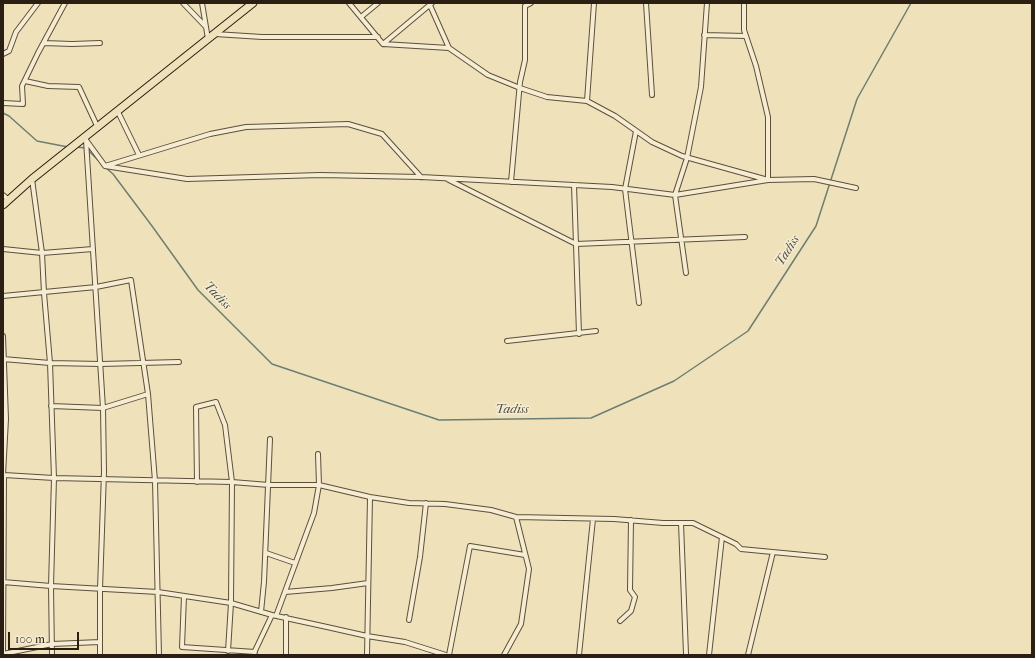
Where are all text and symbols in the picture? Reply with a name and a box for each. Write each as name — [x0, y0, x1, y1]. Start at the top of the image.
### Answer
water label: Tadiss — [772, 233, 804, 269]
water label: Tadiss — [200, 279, 234, 313]
water label: Tadiss — [495, 402, 529, 418]
scale bar — [10, 624, 81, 650]
text: 100 m — [15, 632, 45, 646]

